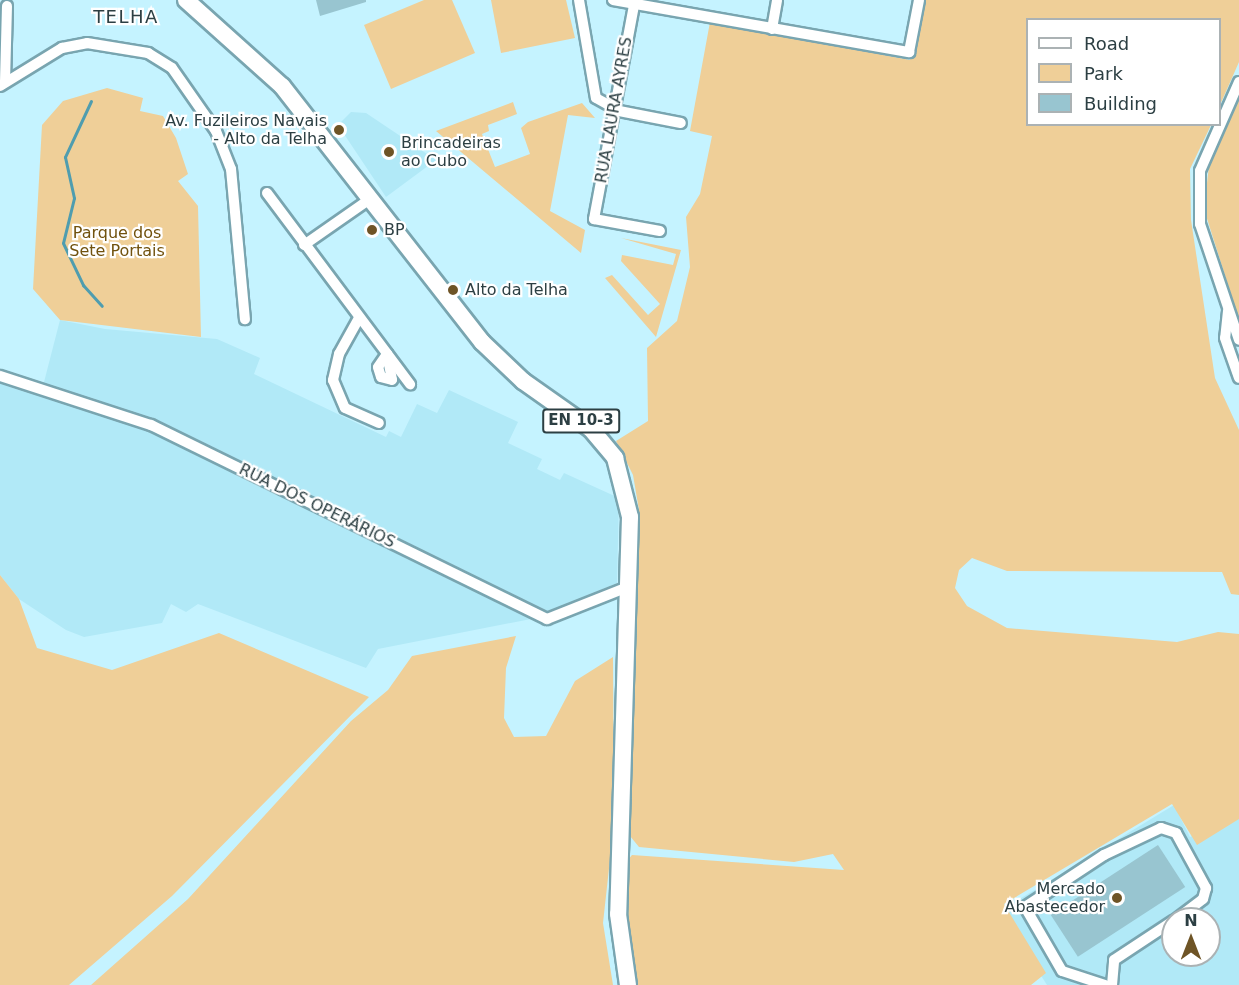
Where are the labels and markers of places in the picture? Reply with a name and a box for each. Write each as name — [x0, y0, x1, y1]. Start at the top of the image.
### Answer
place label: Av. Fuzileiros Navais - Alto da Telha — [165, 111, 327, 149]
marker: Av. Fuzileiros Navais - Alto da Telha — [332, 123, 346, 137]
place label: Brincadeiras ao Cubo — [401, 133, 501, 171]
marker: Brincadeiras ao Cubo — [382, 145, 396, 159]
place label: BP — [384, 220, 405, 240]
marker: BP — [365, 223, 379, 237]
place label: Alto da Telha — [465, 280, 568, 300]
marker: Alto da Telha — [446, 283, 460, 297]
place label: Mercado Abastecedor — [1004, 879, 1105, 917]
marker: Mercado Abastecedor — [1110, 891, 1124, 905]

